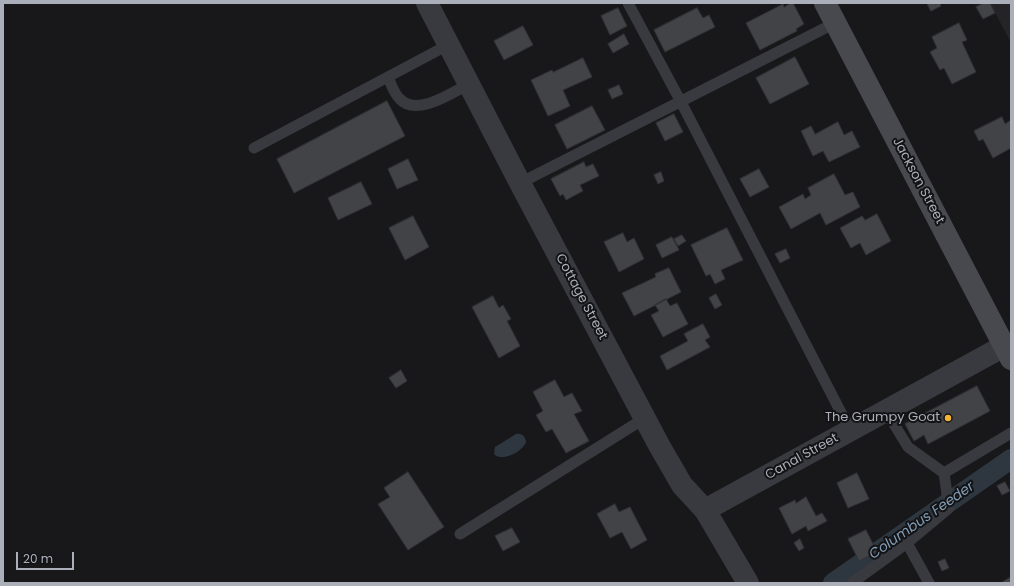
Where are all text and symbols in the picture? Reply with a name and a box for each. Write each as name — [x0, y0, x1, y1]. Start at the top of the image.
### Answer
street label: Jackson Street — [889, 135, 947, 227]
street label: Cottage Street — [552, 251, 610, 343]
place label: The Grumpy Goat — [825, 410, 940, 426]
marker: The Grumpy Goat — [943, 413, 953, 423]
street label: Canal Street — [763, 431, 841, 483]
water label: Columbus Feeder — [866, 478, 978, 564]
scale bar — [18, 544, 76, 570]
text: 20 m — [23, 550, 53, 567]

